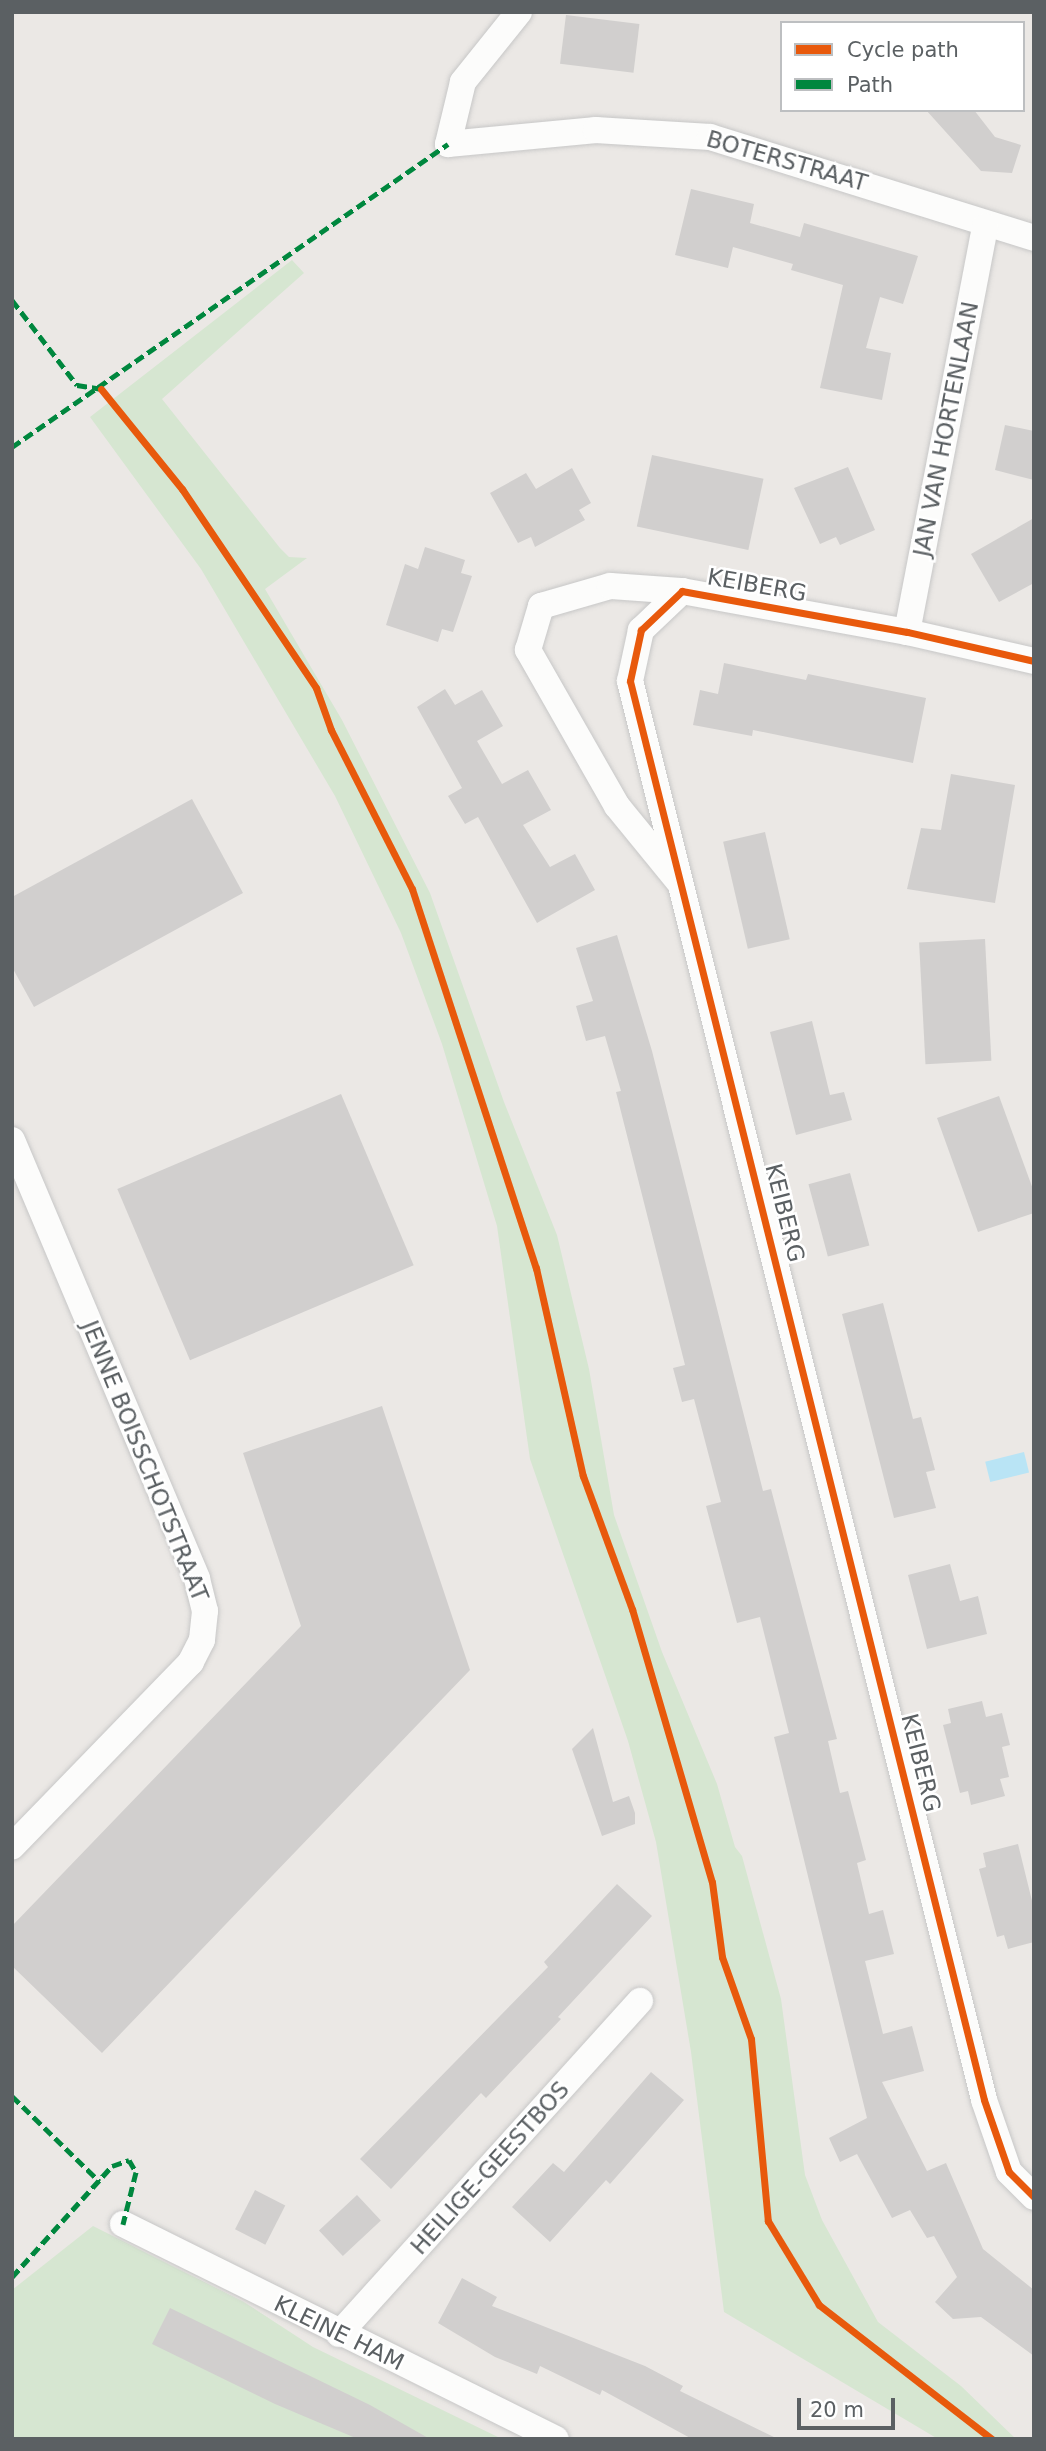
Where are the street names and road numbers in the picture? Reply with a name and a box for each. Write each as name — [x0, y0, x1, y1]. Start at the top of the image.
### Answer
street label: BOTERSTRAAT — [703, 125, 871, 197]
street label: JAN VAN HORTENLAAN — [908, 299, 984, 559]
street label: KEIBERG — [705, 563, 809, 607]
street label: KEIBERG — [759, 1161, 811, 1265]
street label: JENNE BOISSCHOTSTRAAT — [76, 1316, 214, 1606]
street label: KEIBERG — [895, 1711, 947, 1815]
street label: HEILIGE-GEESTBOS — [405, 2076, 575, 2260]
street label: KLEINE HAM — [270, 2290, 408, 2376]

